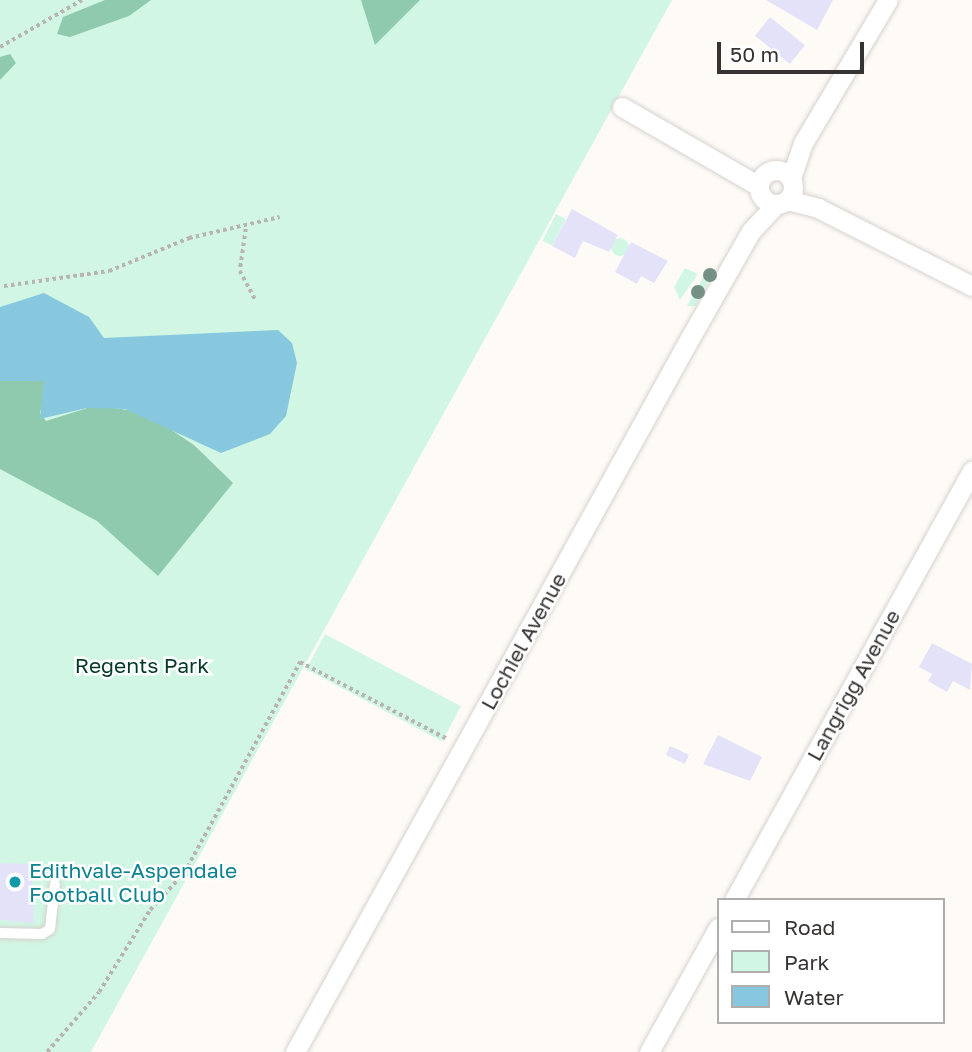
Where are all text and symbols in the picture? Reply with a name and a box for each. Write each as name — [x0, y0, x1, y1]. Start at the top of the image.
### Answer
scale bar — [720, 28, 867, 72]
text: 50 m — [730, 41, 779, 67]
street label: Lochiel Avenue — [475, 568, 571, 714]
street label: Langrigg Avenue — [801, 605, 905, 765]
park label: Regents Park — [75, 652, 209, 678]
place label: Edithvale-Aspendale Football Club — [29, 857, 237, 907]
marker: Edithvale-Aspendale Football Club — [7, 874, 23, 890]
legend — [716, 898, 944, 1024]
text: Road — [784, 914, 835, 940]
text: Park — [784, 949, 829, 975]
text: Water — [784, 984, 844, 1010]

